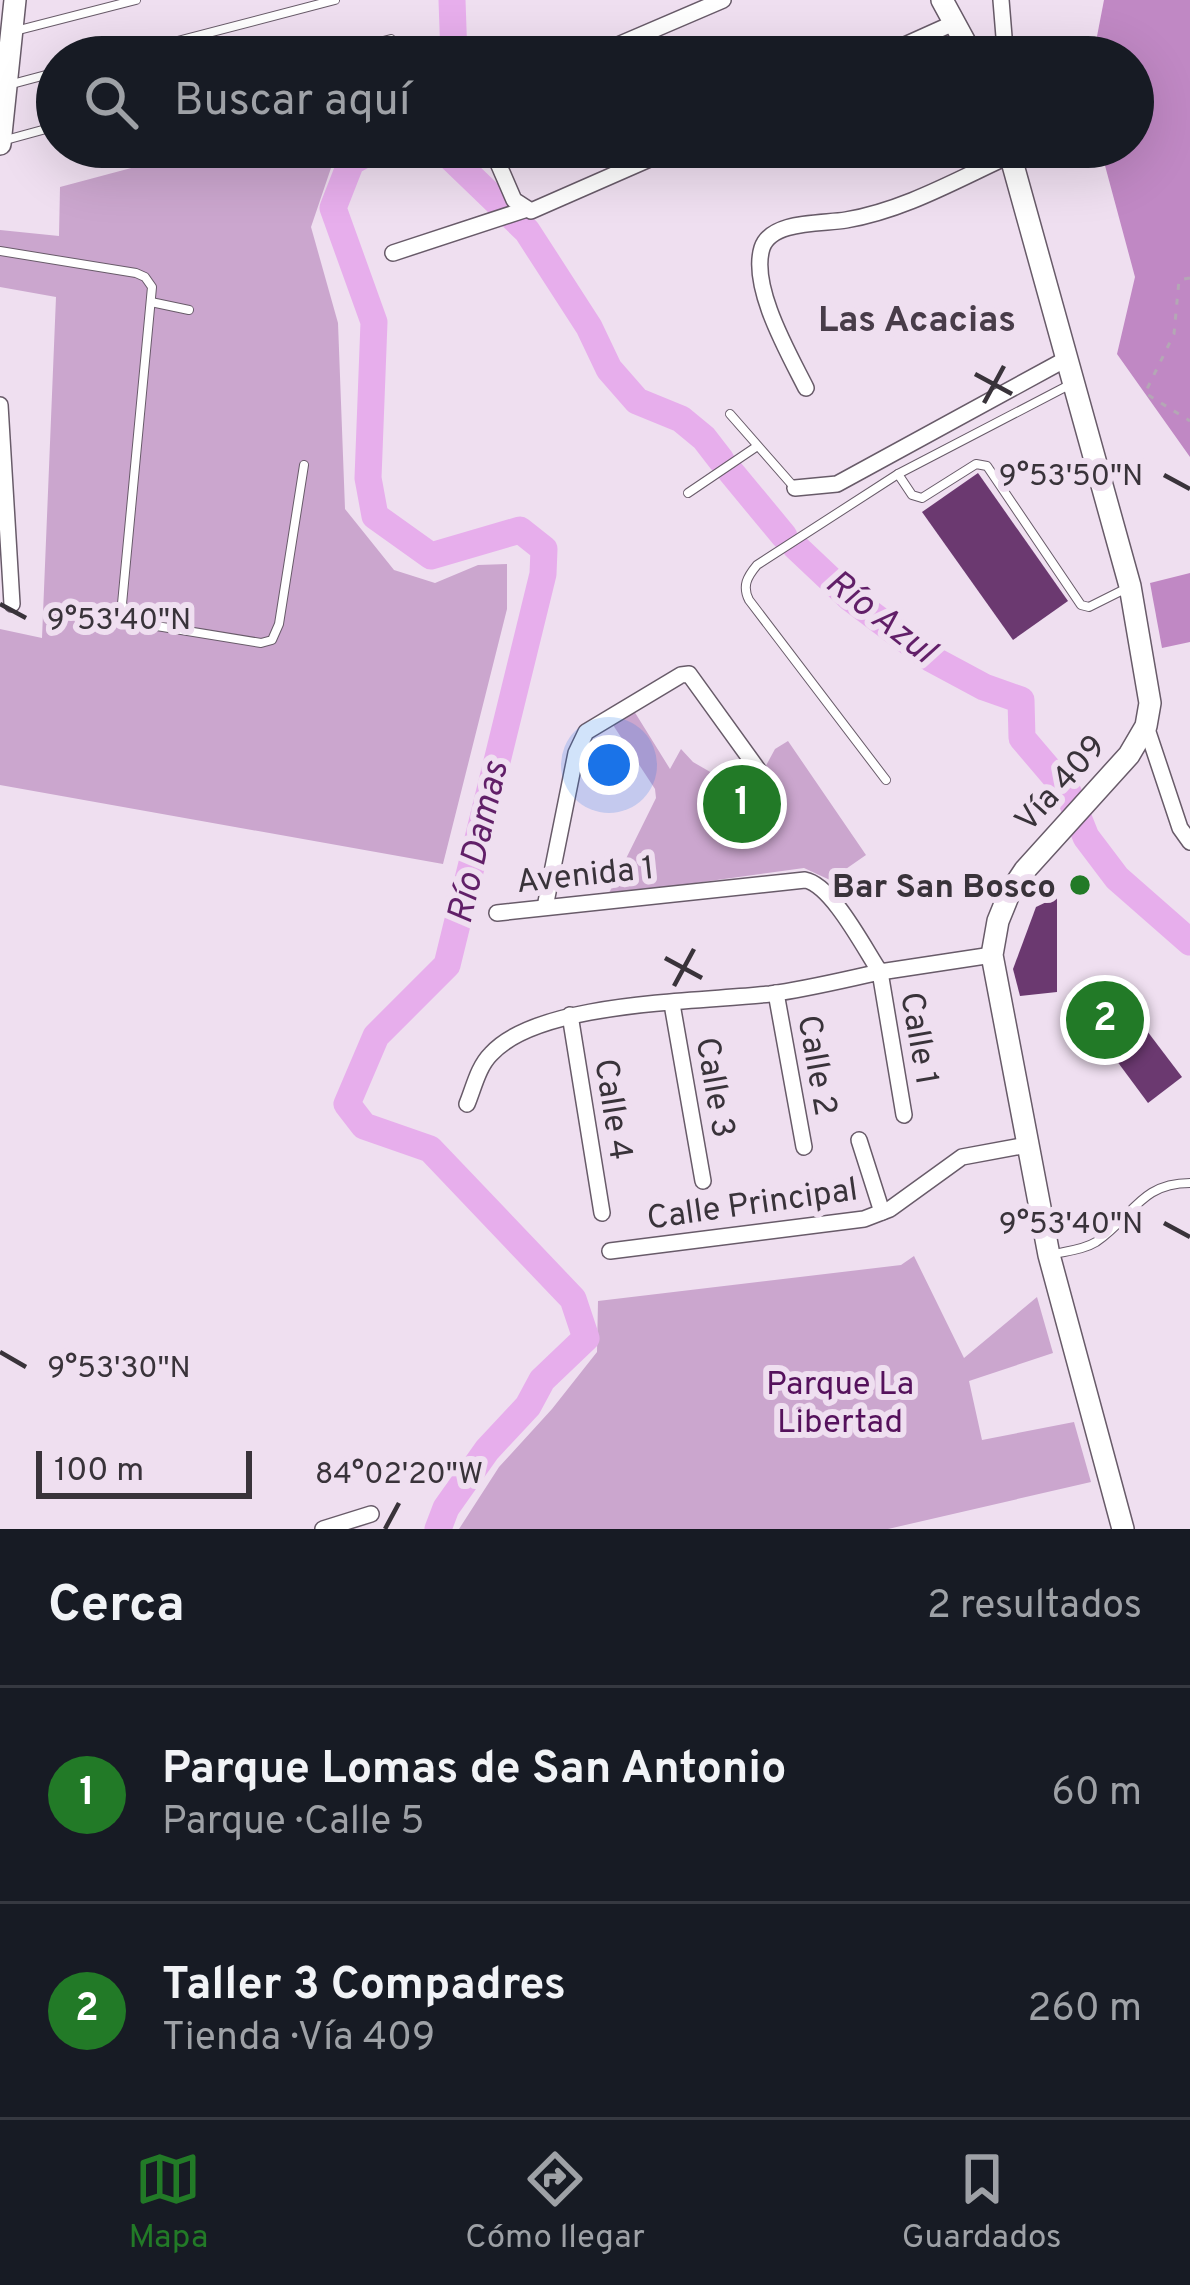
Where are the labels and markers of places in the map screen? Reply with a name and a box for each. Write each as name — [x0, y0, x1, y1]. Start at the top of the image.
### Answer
pin: 1 — [703, 759, 781, 849]
place label: Bar San Bosco — [832, 868, 1056, 910]
marker: Bar San Bosco — [1067, 872, 1093, 898]
pin: 2 — [1066, 975, 1144, 1065]

